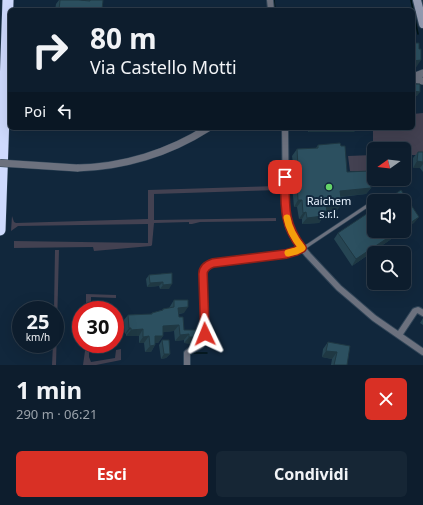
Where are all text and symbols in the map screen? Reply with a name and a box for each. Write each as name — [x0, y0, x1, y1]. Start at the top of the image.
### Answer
text: 80 m — [90, 19, 157, 57]
icon: right — [24, 24, 76, 76]
text: Via Castello Motti — [90, 55, 237, 79]
icon: left — [54, 100, 76, 122]
text: Poi — [24, 101, 46, 121]
north arrow — [367, 142, 411, 186]
map controls — [367, 142, 411, 290]
pin — [268, 160, 302, 194]
icon: arrive — [274, 166, 296, 188]
marker: Raichem s.r.l. — [324, 182, 334, 192]
place label: Raichem s.r.l. — [307, 193, 351, 221]
button: sound — [367, 194, 411, 238]
button: search — [367, 246, 411, 290]
speed limit sign: 30 — [72, 301, 124, 353]
text: 25 — [27, 308, 49, 335]
position arrow — [184, 313, 226, 355]
text: km/h — [26, 330, 50, 344]
text: 1 min — [16, 373, 82, 406]
button: close — [365, 378, 407, 420]
text: 290 m · 06:21 — [16, 405, 97, 423]
button: Esci — [16, 451, 208, 497]
button: Condividi — [216, 451, 407, 497]

